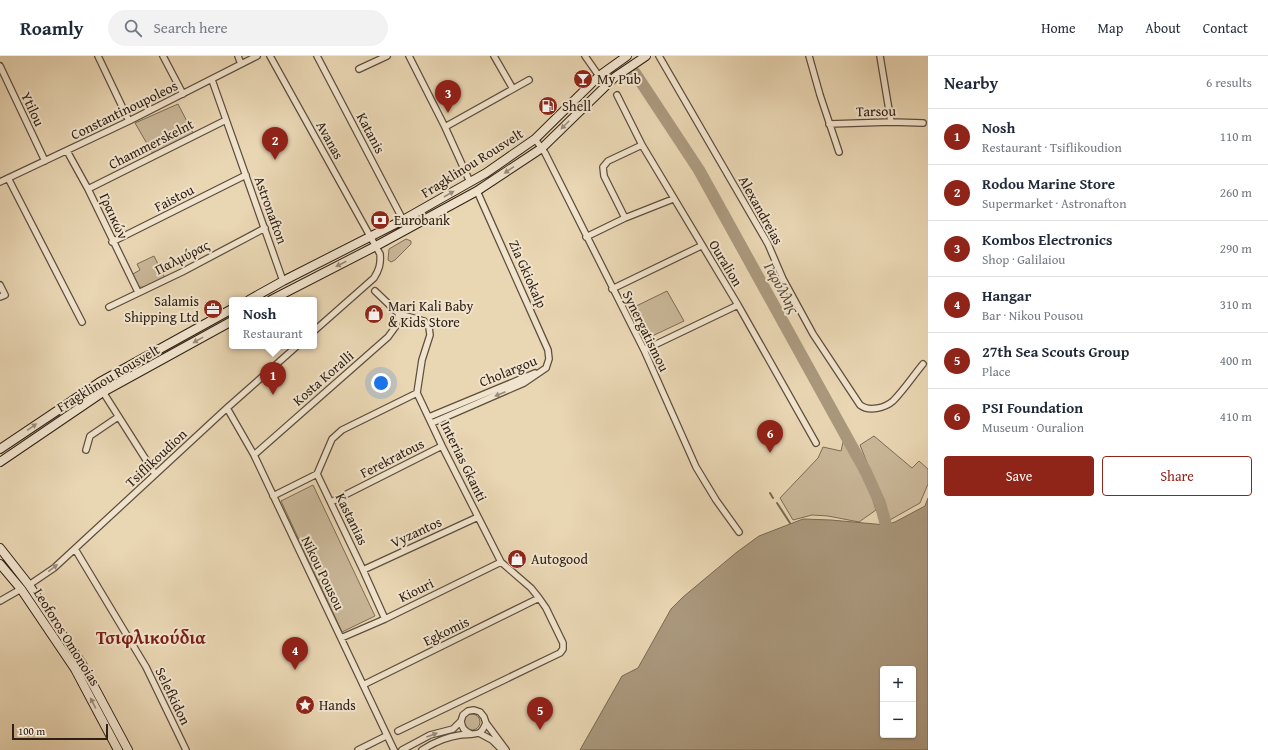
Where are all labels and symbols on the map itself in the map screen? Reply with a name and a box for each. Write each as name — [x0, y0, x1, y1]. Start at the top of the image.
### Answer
bar icon: My Pub — [572, 68, 594, 90]
place label: My Pub — [597, 69, 641, 89]
street label: Constantinoupoleos — [67, 75, 181, 145]
pin: 3 — [435, 80, 461, 113]
street label: Ytilou — [16, 88, 50, 130]
fuel station icon: Shell — [537, 95, 559, 117]
place label: Shell — [562, 96, 591, 116]
street label: Tarsou — [856, 101, 897, 121]
street label: Katanis — [352, 109, 390, 157]
street label: Chammerskelnt — [105, 114, 197, 174]
street label: Avanas — [311, 117, 349, 163]
one-way arrow — [560, 120, 570, 130]
street label: Fragklinou Rousvelt — [417, 123, 527, 203]
pin: 2 — [262, 127, 288, 160]
one-way arrow — [503, 166, 515, 173]
street label: Alexandreias — [734, 172, 788, 248]
street label: Astronafton — [250, 173, 293, 247]
street label: Faistou — [151, 179, 198, 216]
street label: Γραικών — [95, 190, 133, 242]
one-way arrow — [443, 191, 455, 198]
bank icon: Eurobank — [369, 209, 391, 231]
place label: Eurobank — [394, 210, 451, 230]
street label: Παλμύρας — [151, 235, 213, 279]
street label: Ouralion — [704, 236, 748, 290]
street label: Zia Gkiokalp — [504, 237, 552, 312]
water label: Γαρύλλης — [759, 258, 805, 318]
one-way arrow — [335, 261, 347, 267]
street label: Synergatismou — [618, 287, 674, 375]
place label: Salamis Shipping Ltd — [124, 291, 200, 327]
place label: Mari Kali Baby & Kids Store — [388, 296, 474, 332]
office icon: Salamis Shipping Ltd — [202, 298, 224, 320]
shop icon: Mari Kali Baby & Kids Store — [363, 303, 385, 325]
one-way arrow — [192, 337, 204, 343]
street label: Fragklinou Rousvelt — [53, 339, 163, 417]
street label: Kosta Koralli — [288, 346, 358, 410]
street label: Cholargou — [476, 350, 540, 392]
pin: 1 — [260, 362, 286, 395]
your location — [371, 373, 391, 393]
one-way arrow — [494, 391, 506, 397]
street label: Interias Gkanti — [436, 417, 492, 505]
pin: 6 — [757, 420, 783, 453]
one-way arrow — [27, 423, 38, 431]
street label: Tsiflikoudion — [121, 424, 191, 492]
street label: Ferekratous — [356, 433, 428, 483]
street label: Kastanias — [331, 489, 373, 549]
street label: Vyzantos — [387, 511, 445, 553]
street label: Nikou Pousou — [296, 533, 350, 614]
shop icon: Autogood — [506, 548, 528, 570]
place label: Autogood — [531, 549, 588, 569]
one-way arrow — [48, 564, 59, 573]
street label: Kiouri — [395, 573, 437, 607]
street label: Leoforos Omonoias — [29, 584, 105, 690]
street label: Egkomis — [420, 611, 472, 651]
district label: Τσιφλικούδια — [96, 624, 206, 651]
pin: 4 — [282, 637, 308, 670]
street label: Selefkidon — [150, 664, 196, 728]
place icon: Hands — [294, 694, 316, 716]
place label: Hands — [319, 695, 356, 715]
one-way arrow — [90, 697, 96, 709]
pin: 5 — [527, 697, 553, 730]
scale bar — [12, 722, 108, 741]
one-way arrow — [426, 732, 438, 738]

